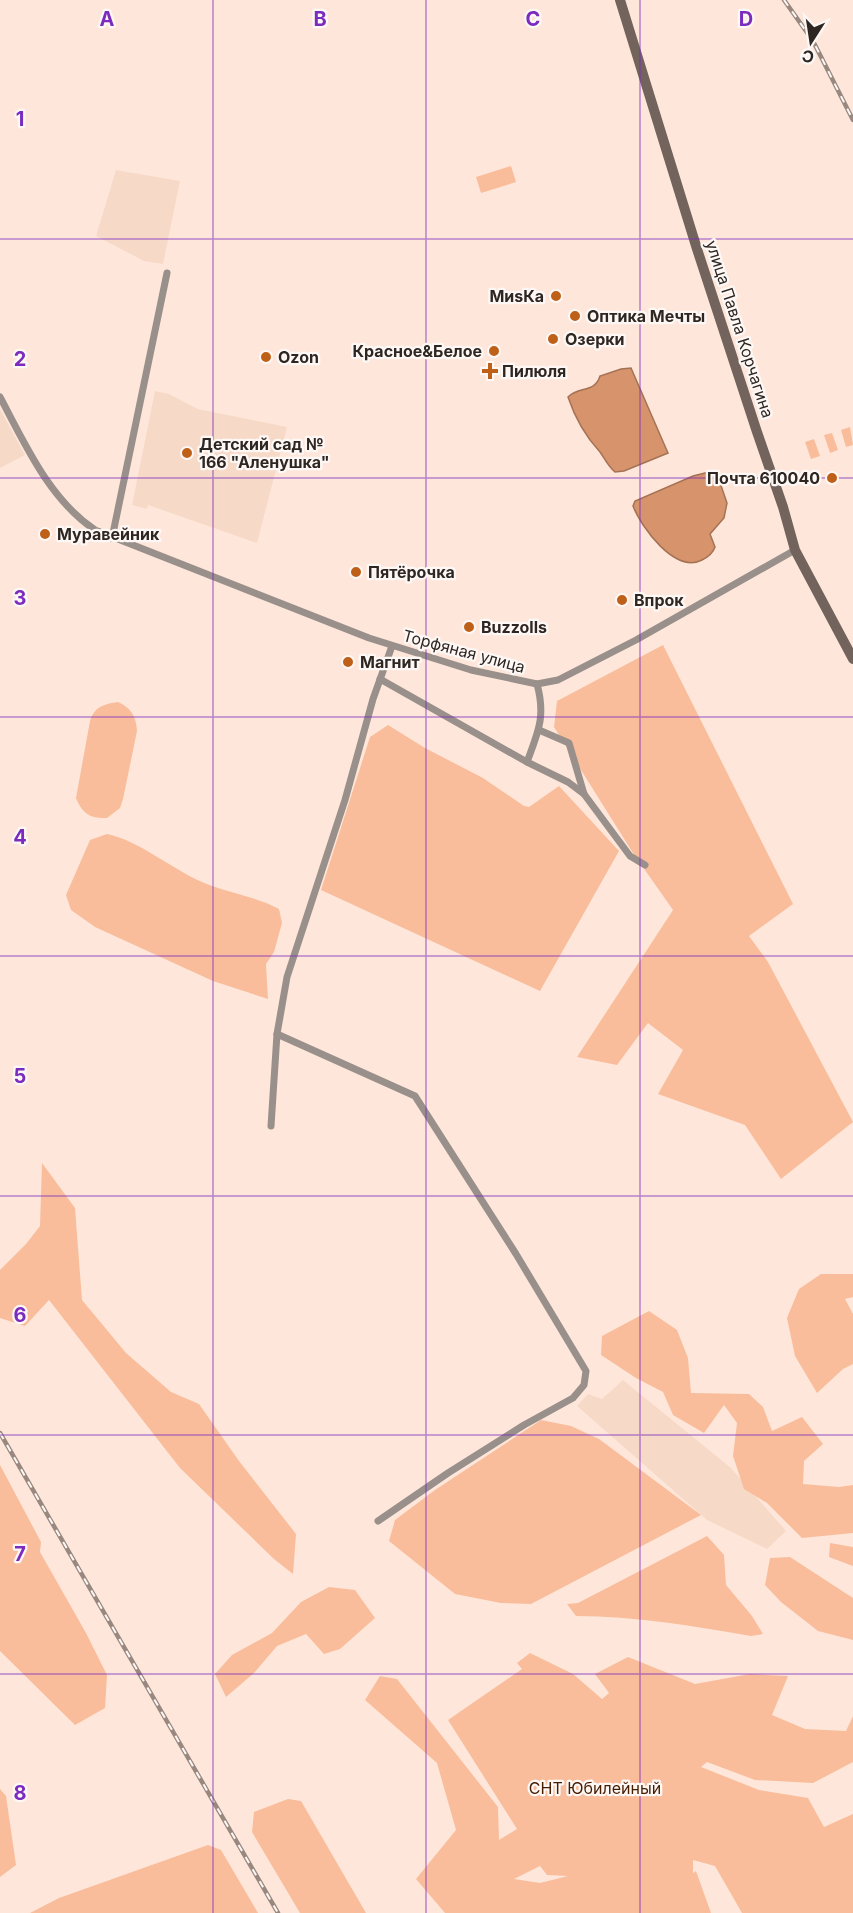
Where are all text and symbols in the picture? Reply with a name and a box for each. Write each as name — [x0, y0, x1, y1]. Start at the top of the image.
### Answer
text: A — [100, 7, 115, 31]
text: B — [313, 7, 327, 31]
text: C — [526, 7, 540, 31]
text: D — [739, 7, 753, 31]
north arrow — [781, 12, 841, 72]
text: С — [800, 46, 816, 68]
text: 1 — [16, 107, 24, 131]
street label: улица Павла Корчагина — [702, 238, 778, 420]
place label: МиsКа — [489, 286, 544, 306]
marker: МиsКа — [549, 289, 563, 303]
place label: Оптика Мечты — [587, 306, 705, 326]
marker: Оптика Мечты — [568, 309, 582, 323]
place label: Озерки — [565, 329, 625, 349]
marker: Озерки — [546, 332, 560, 346]
place label: Красное&Белое — [353, 341, 482, 361]
marker: Красное&Белое — [487, 344, 501, 358]
text: 2 — [14, 347, 26, 371]
place label: Ozon — [278, 347, 319, 367]
marker: Ozon — [259, 350, 273, 364]
place label: Пилюля — [502, 361, 566, 381]
marker: Пилюля — [483, 364, 497, 378]
place label: Детский сад № 166 "Аленушка" — [199, 434, 330, 472]
marker: Детский сад № 166 "Аленушка" — [180, 446, 194, 460]
place label: Почта 610040 — [707, 468, 820, 488]
marker: Почта 610040 — [825, 471, 839, 485]
place label: Муравейник — [57, 524, 160, 544]
marker: Муравейник — [38, 527, 52, 541]
place label: Пятёрочка — [368, 562, 455, 582]
marker: Пятёрочка — [349, 565, 363, 579]
text: 3 — [14, 586, 26, 610]
place label: Впрок — [634, 590, 684, 610]
marker: Впрок — [615, 593, 629, 607]
place label: Buzzolls — [481, 617, 547, 637]
marker: Buzzolls — [462, 620, 476, 634]
street label: Торфяная улица — [401, 625, 527, 677]
place label: Магнит — [360, 652, 420, 672]
marker: Магнит — [341, 655, 355, 669]
text: 4 — [13, 825, 27, 849]
text: 5 — [14, 1064, 26, 1088]
text: 6 — [14, 1303, 27, 1327]
text: 7 — [14, 1542, 26, 1566]
park label: СНТ Юбилейный — [529, 1778, 661, 1798]
text: 8 — [13, 1781, 27, 1805]

